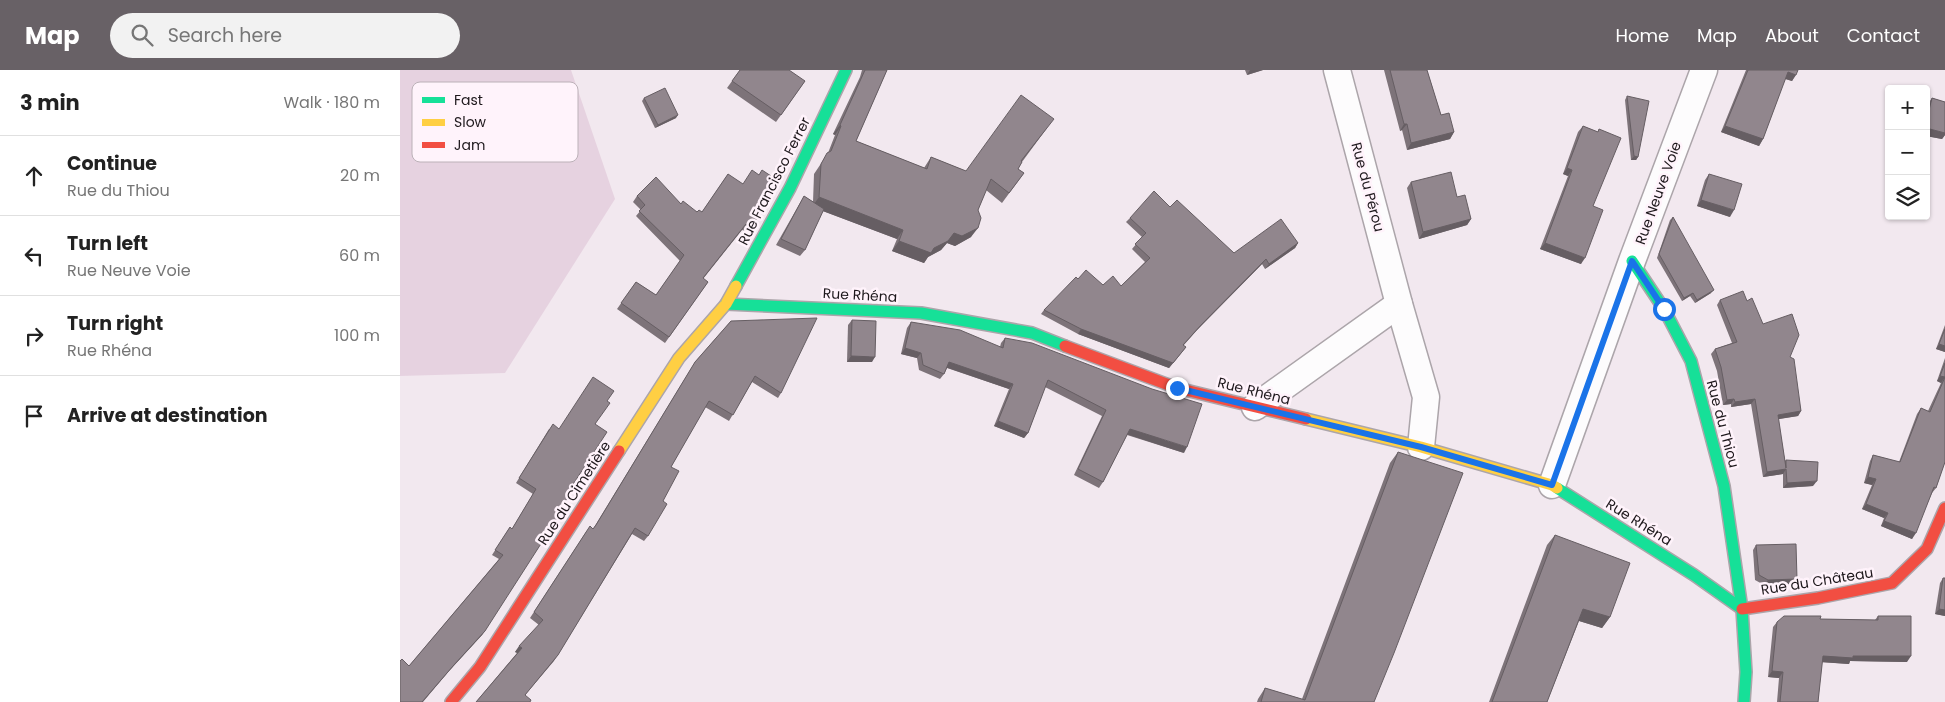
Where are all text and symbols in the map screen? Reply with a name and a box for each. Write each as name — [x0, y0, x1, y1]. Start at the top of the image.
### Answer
search box — [110, 13, 460, 58]
text: Map — [25, 19, 80, 52]
icon: search — [128, 21, 156, 49]
text: Search here — [168, 22, 282, 49]
text: Home — [1615, 23, 1669, 48]
text: Map — [1697, 23, 1737, 48]
text: About — [1765, 23, 1819, 48]
text: Contact — [1847, 23, 1920, 48]
legend — [412, 82, 578, 162]
map controls — [1885, 85, 1930, 220]
button: + — [1885, 85, 1930, 130]
text: 3 min — [20, 88, 80, 117]
text: Fast — [454, 90, 483, 110]
text: Walk · 180 m — [283, 91, 380, 114]
text: Slow — [454, 112, 487, 132]
street label: Rue Francisco Ferrer — [733, 114, 815, 248]
button: − — [1885, 130, 1930, 175]
text: Jam — [454, 135, 485, 155]
street label: Rue Neuve Voie — [1630, 138, 1686, 247]
street label: Rue du Pérou — [1346, 140, 1390, 234]
text: Continue — [67, 150, 157, 177]
icon: ahead — [20, 162, 48, 190]
text: 20 m — [340, 164, 380, 187]
button: layers — [1885, 175, 1930, 220]
text: Rue du Thiou — [67, 179, 170, 202]
text: Turn left — [67, 230, 148, 257]
icon: left — [20, 242, 48, 270]
text: 60 m — [339, 244, 380, 267]
text: Rue Neuve Voie — [67, 259, 191, 282]
street label: Rue Rhéna — [822, 283, 898, 307]
route start — [1653, 298, 1676, 321]
text: Turn right — [67, 310, 163, 337]
icon: right — [20, 322, 48, 350]
text: 100 m — [334, 324, 380, 347]
text: Rue Rhéna — [67, 339, 152, 362]
street label: Rue Rhéna — [1215, 372, 1293, 410]
route end — [1166, 377, 1189, 400]
street label: Rue du Thiou — [1702, 378, 1744, 470]
icon: arrive — [20, 402, 48, 430]
text: Arrive at destination — [67, 402, 268, 429]
street label: Rue du Cimetière — [533, 437, 615, 549]
street label: Rue Rhéna — [1602, 494, 1676, 550]
street label: Rue du Château — [1759, 562, 1875, 600]

